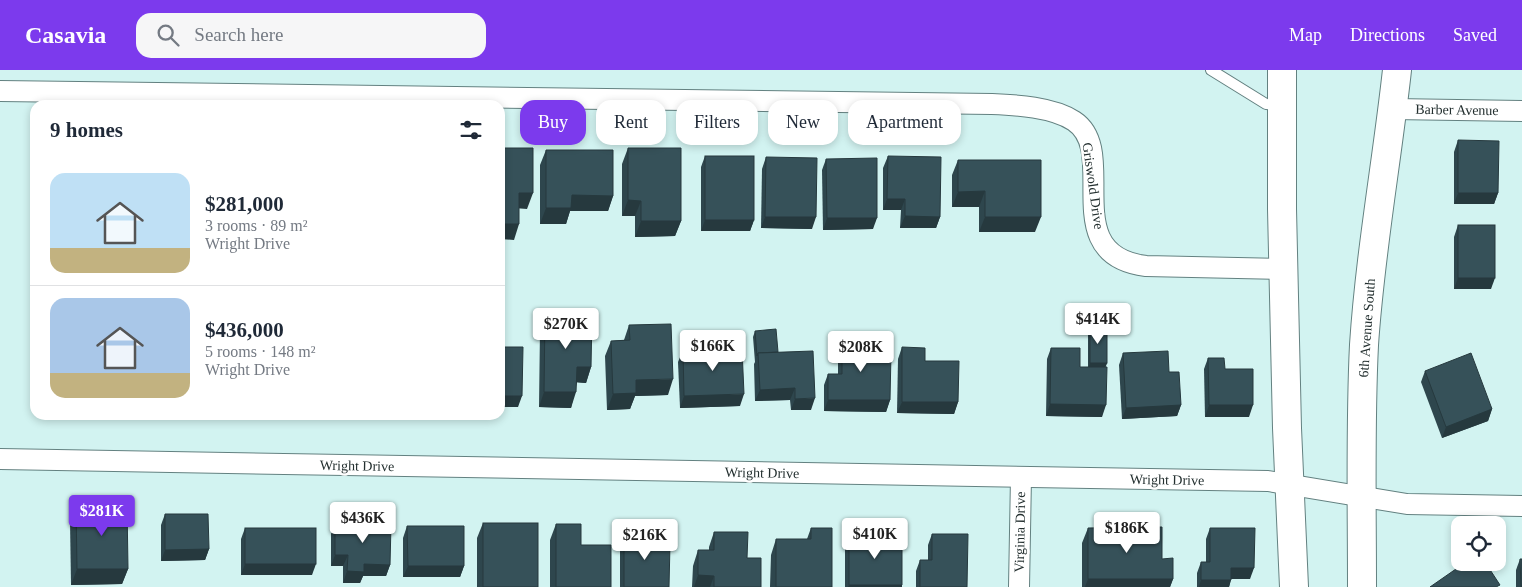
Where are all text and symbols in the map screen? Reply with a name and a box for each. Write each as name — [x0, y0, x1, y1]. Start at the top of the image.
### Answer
search box — [136, 13, 486, 58]
icon: search — [154, 21, 182, 49]
text: Casavia — [25, 22, 106, 48]
text: Search here — [194, 24, 283, 45]
text: Map — [1289, 25, 1322, 45]
text: Directions — [1350, 25, 1425, 45]
text: Saved — [1453, 25, 1497, 45]
chip: Buy — [520, 100, 586, 145]
chip: Rent — [596, 100, 666, 145]
chip: Filters — [676, 100, 758, 145]
chip: New — [768, 100, 838, 145]
chip: Apartment — [848, 100, 961, 145]
street label: Barber Avenue — [1415, 102, 1499, 118]
icon: filters — [457, 116, 485, 144]
text: 9 homes — [50, 118, 123, 142]
street label: Griswold Drive — [1079, 142, 1107, 230]
text: $281,000 — [205, 192, 284, 216]
icon: home — [90, 193, 150, 253]
text: 3 rooms · 89 m² — [205, 217, 308, 234]
text: Wright Drive — [205, 235, 290, 252]
street label: 6th Avenue South — [1356, 278, 1378, 378]
pin: $414K — [1063, 302, 1133, 345]
pin: $270K — [531, 308, 601, 350]
text: $414K — [1076, 310, 1120, 327]
text: $270K — [544, 315, 588, 332]
icon: home — [90, 318, 150, 378]
text: $436,000 — [205, 318, 284, 342]
pin: $166K — [678, 330, 748, 372]
pin: $208K — [826, 330, 896, 373]
text: $166K — [691, 337, 735, 354]
text: $208K — [839, 338, 883, 355]
text: 5 rooms · 148 m² — [205, 343, 316, 360]
text: Wright Drive — [205, 361, 290, 378]
street label: Wright Drive — [320, 458, 394, 474]
street label: Wright Drive — [725, 465, 799, 481]
street label: Wright Drive — [1130, 472, 1204, 488]
street label: Virginia Drive — [1012, 491, 1028, 573]
pin: $281K — [67, 494, 137, 537]
text: $281K — [80, 502, 124, 519]
pin: $436K — [328, 502, 398, 544]
text: $436K — [341, 509, 385, 526]
pin: $186K — [1092, 512, 1162, 554]
map controls — [1451, 516, 1506, 571]
button: locate — [1451, 516, 1506, 571]
pin: $216K — [610, 518, 680, 561]
pin: $410K — [840, 518, 910, 560]
text: $186K — [1105, 519, 1149, 536]
text: $410K — [853, 525, 897, 542]
text: $216K — [623, 526, 667, 543]

